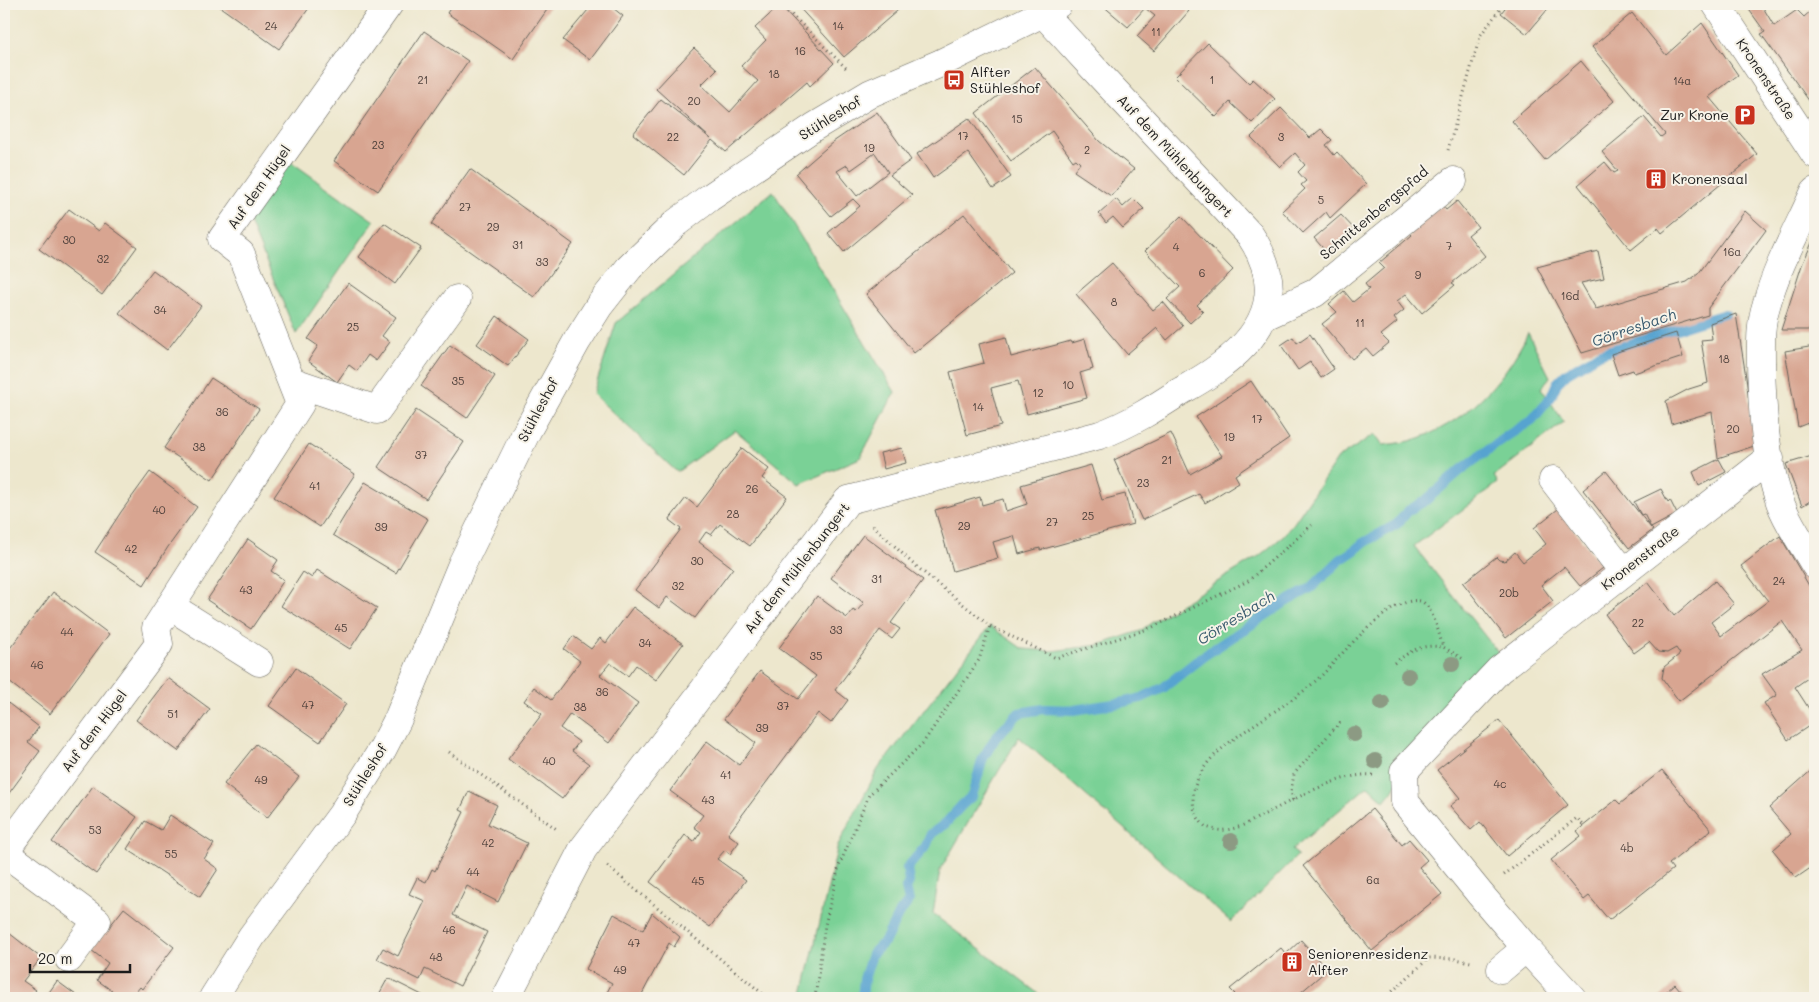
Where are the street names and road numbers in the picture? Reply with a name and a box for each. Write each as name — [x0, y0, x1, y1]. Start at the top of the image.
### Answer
street label: Kronenstraße — [1732, 34, 1801, 123]
street label: Auf dem Mühlenbungert — [1113, 90, 1237, 221]
street label: Stühleshof — [795, 91, 865, 144]
street label: Auf dem Hügel — [223, 141, 295, 232]
street label: Schnittenbergspfad — [1315, 162, 1432, 264]
street label: Stühleshof — [513, 374, 563, 445]
street label: Auf dem Mühlenbungert — [739, 498, 854, 637]
street label: Kronenstraße — [1597, 521, 1683, 594]
street label: Auf dem Hügel — [56, 686, 131, 776]
street label: Stühleshof — [338, 739, 392, 810]

